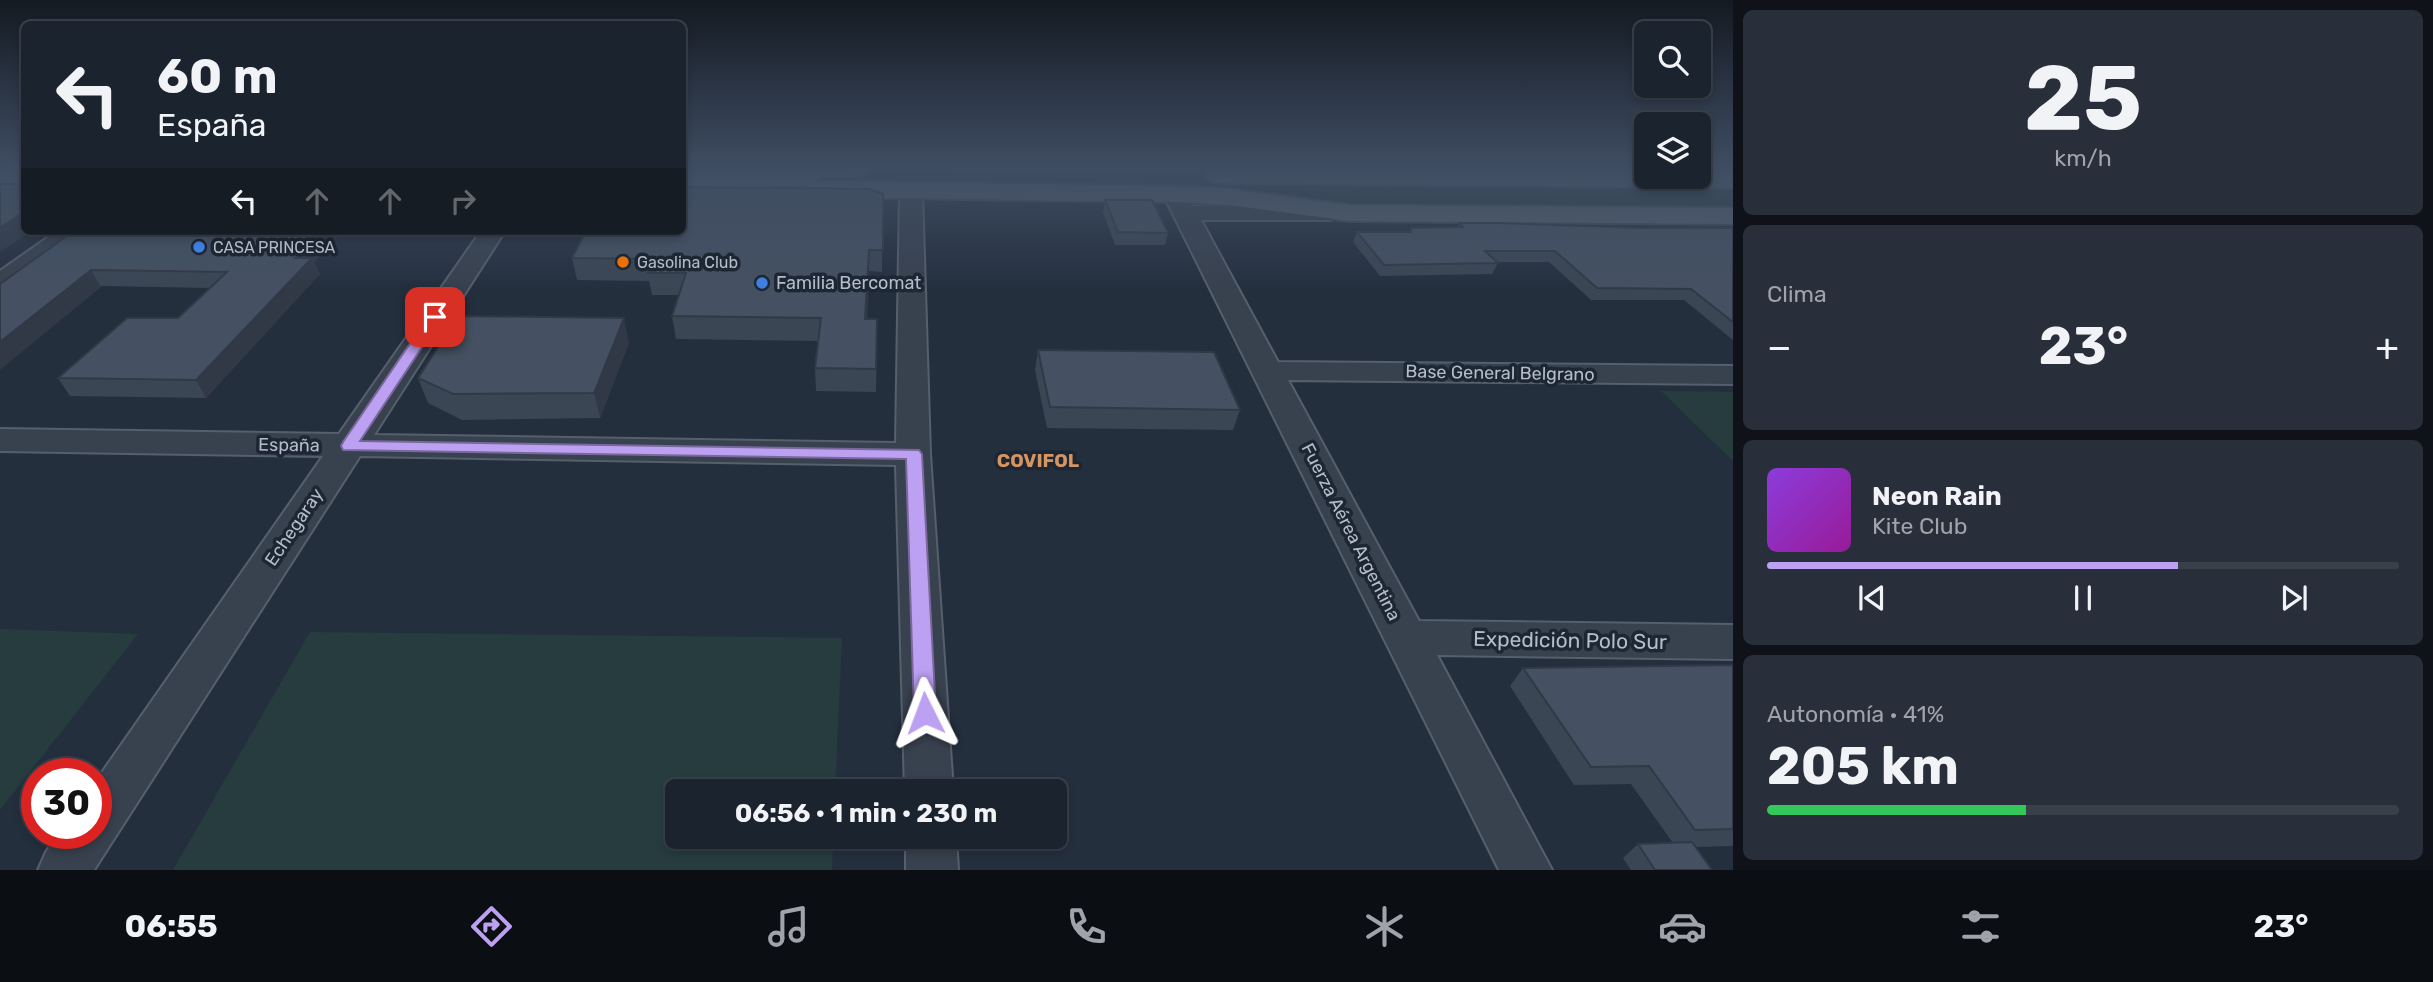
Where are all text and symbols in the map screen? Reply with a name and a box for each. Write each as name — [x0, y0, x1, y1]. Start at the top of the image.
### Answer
map controls — [1634, 21, 1711, 189]
button: search — [1634, 21, 1711, 98]
text: 25 — [2024, 44, 2142, 152]
text: 60 m — [157, 47, 278, 105]
icon: left — [42, 49, 133, 140]
text: España — [157, 106, 267, 144]
button: layers — [1634, 112, 1711, 189]
text: km/h — [2054, 144, 2112, 172]
icon: left — [225, 182, 263, 220]
icon: ahead — [298, 182, 336, 220]
icon: ahead — [371, 182, 409, 220]
icon: right — [444, 182, 482, 220]
place label: CASA PRINCESA — [213, 238, 335, 257]
marker: CASA PRINCESA — [191, 239, 207, 255]
place label: Gasolina Club — [637, 253, 738, 272]
marker: Gasolina Club — [615, 254, 631, 270]
place label: Familia Bercomat — [776, 272, 921, 294]
marker: Familia Bercomat — [754, 275, 770, 291]
text: Clima — [1767, 280, 1827, 308]
pin — [405, 287, 465, 347]
icon: arrive — [416, 298, 454, 336]
text: 23° — [2039, 315, 2128, 377]
text: − — [1767, 324, 1792, 370]
text: + — [2375, 324, 2399, 370]
street label: Base General Belgrano — [1405, 360, 1595, 386]
street label: España — [258, 433, 320, 457]
street label: Fuerza Aérea Argentina — [1297, 440, 1405, 624]
district label: COVIFOL — [997, 449, 1080, 472]
text: Neon Rain — [1872, 481, 2002, 512]
street label: Echegaray — [260, 484, 328, 570]
text: Kite Club — [1872, 512, 1967, 540]
icon: previous — [1853, 579, 1891, 617]
icon: pause — [2064, 579, 2102, 617]
icon: next — [2275, 579, 2313, 617]
street label: Expedición Polo Sur — [1473, 626, 1667, 654]
position arrow — [888, 676, 962, 750]
text: Autonomía · 41% — [1767, 700, 1944, 728]
text: 205 km — [1767, 735, 1959, 797]
speed limit sign: 30 — [21, 758, 112, 849]
text: 06:56 · 1 min · 230 m — [735, 798, 997, 829]
icon: directions — [467, 902, 516, 951]
icon: music — [764, 902, 813, 951]
icon: phone — [1062, 902, 1111, 951]
icon: climate — [1360, 902, 1409, 951]
icon: car — [1658, 902, 1707, 951]
icon: filters — [1956, 902, 2005, 951]
text: 06:55 — [124, 907, 218, 945]
text: 23° — [2253, 907, 2309, 945]

